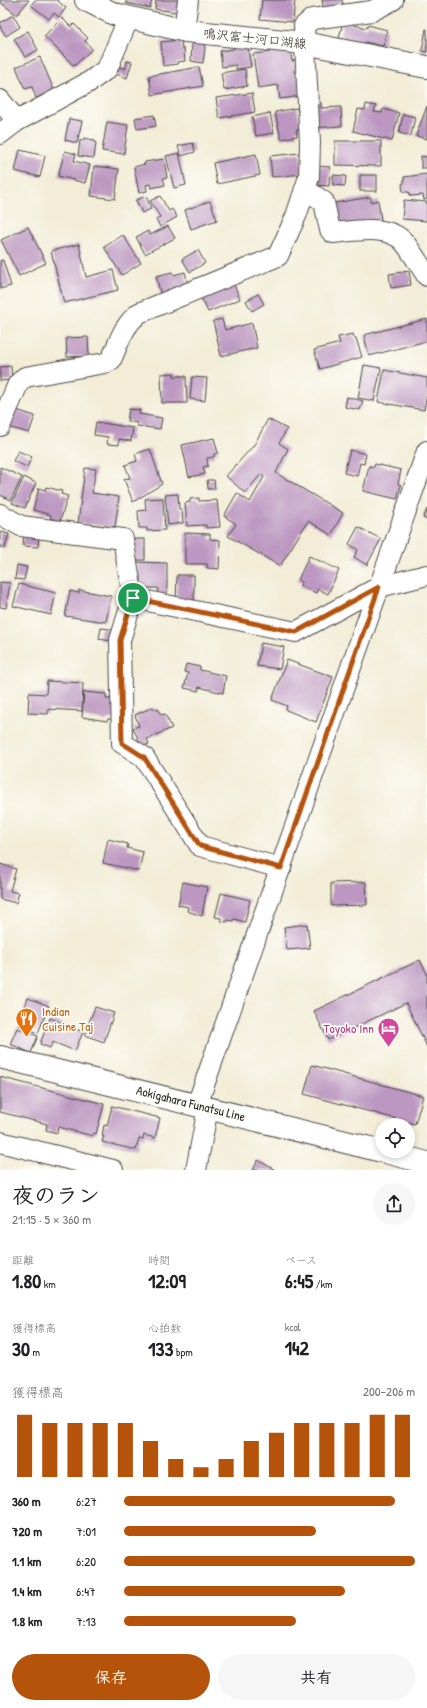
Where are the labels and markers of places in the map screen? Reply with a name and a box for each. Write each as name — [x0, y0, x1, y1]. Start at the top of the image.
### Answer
pin — [116, 581, 150, 615]
place label: Indian Cuisine Taj — [42, 1002, 93, 1035]
restaurant icon: Indian Cuisine Taj — [13, 1005, 39, 1038]
hotel icon: Toyoko Inn — [376, 1015, 402, 1048]
place label: Toyoko Inn — [324, 1019, 374, 1037]

